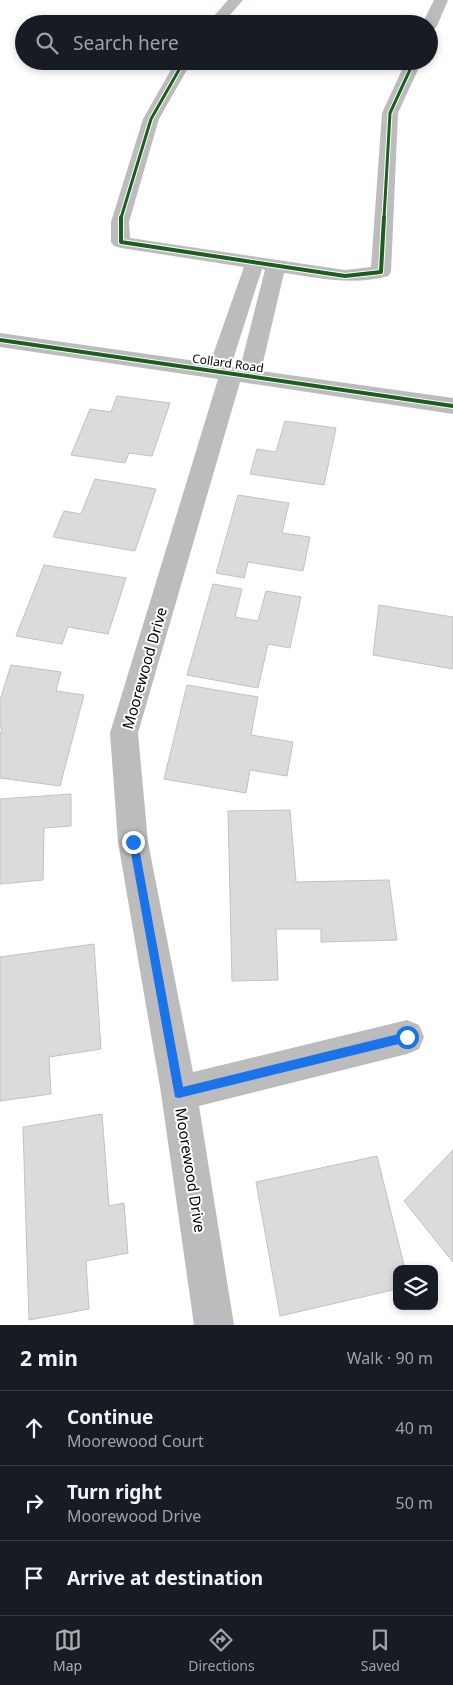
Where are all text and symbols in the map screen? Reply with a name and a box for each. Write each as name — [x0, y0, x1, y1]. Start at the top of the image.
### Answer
search box — [15, 15, 438, 70]
icon: search — [33, 29, 61, 57]
text: Search here — [73, 30, 179, 56]
street label: Collard Road — [191, 350, 265, 376]
street label: Moorewood Drive — [117, 605, 171, 731]
route end — [122, 831, 145, 854]
route start — [396, 1026, 419, 1049]
street label: Moorewood Drive — [171, 1106, 211, 1234]
map controls — [393, 1265, 438, 1310]
button: layers — [393, 1265, 438, 1310]
text: 2 min — [20, 1344, 78, 1372]
text: Walk · 90 m — [347, 1347, 433, 1369]
text: Continue — [67, 1404, 153, 1430]
icon: ahead — [20, 1414, 48, 1442]
text: 40 m — [396, 1417, 433, 1439]
text: Moorewood Court — [67, 1430, 204, 1452]
text: Turn right — [67, 1479, 162, 1505]
icon: right — [20, 1489, 48, 1517]
text: 50 m — [396, 1492, 433, 1514]
text: Moorewood Drive — [67, 1505, 201, 1527]
icon: arrive — [20, 1564, 48, 1592]
text: Arrive at destination — [67, 1565, 263, 1591]
tab: Map — [53, 1626, 82, 1675]
tab: Directions — [188, 1626, 255, 1675]
tab: Saved — [361, 1626, 400, 1675]

